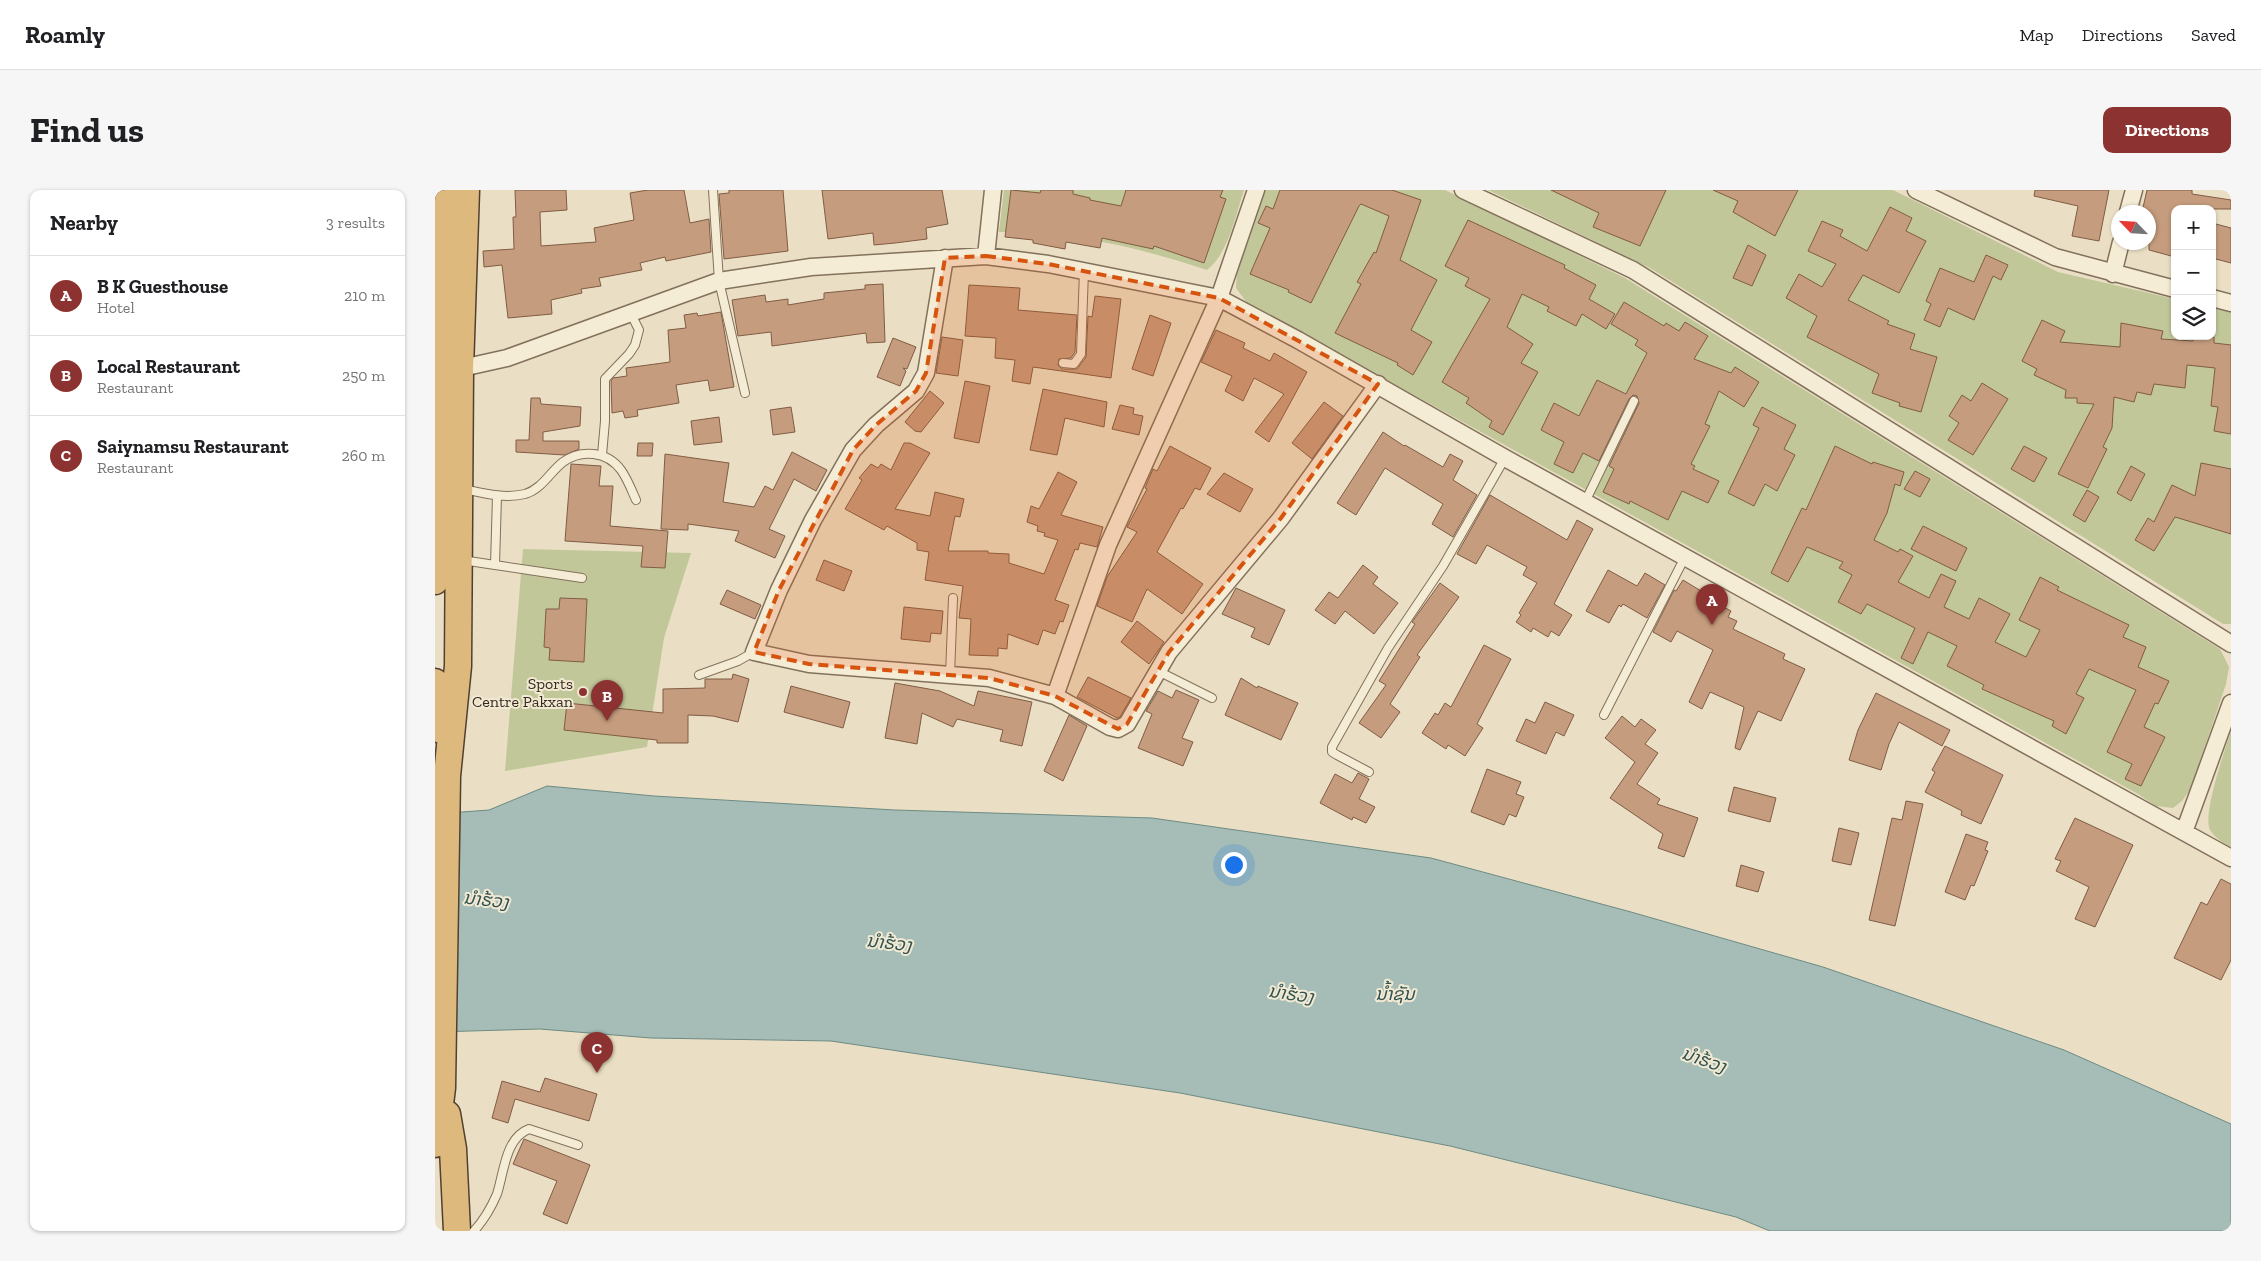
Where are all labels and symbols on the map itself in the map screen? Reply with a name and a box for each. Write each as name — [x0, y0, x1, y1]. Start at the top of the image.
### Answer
north arrow — [2111, 205, 2156, 250]
pin: A — [1696, 584, 1728, 625]
place label: Sports Centre Pakxan — [472, 674, 574, 711]
pin: B — [591, 680, 623, 721]
marker: Sports Centre Pakxan — [577, 686, 589, 698]
your location — [1221, 852, 1247, 878]
water label: ນຳ້ຮວງ — [462, 887, 511, 913]
water label: ນຳ້ຮວງ — [865, 930, 914, 956]
water label: ນຳ້ຮວງ — [1267, 980, 1316, 1008]
water label: ນ້ຳຊັນ — [1375, 980, 1416, 1005]
pin: C — [581, 1032, 613, 1073]
water label: ນຳ້ຮວງ — [1679, 1042, 1730, 1078]

